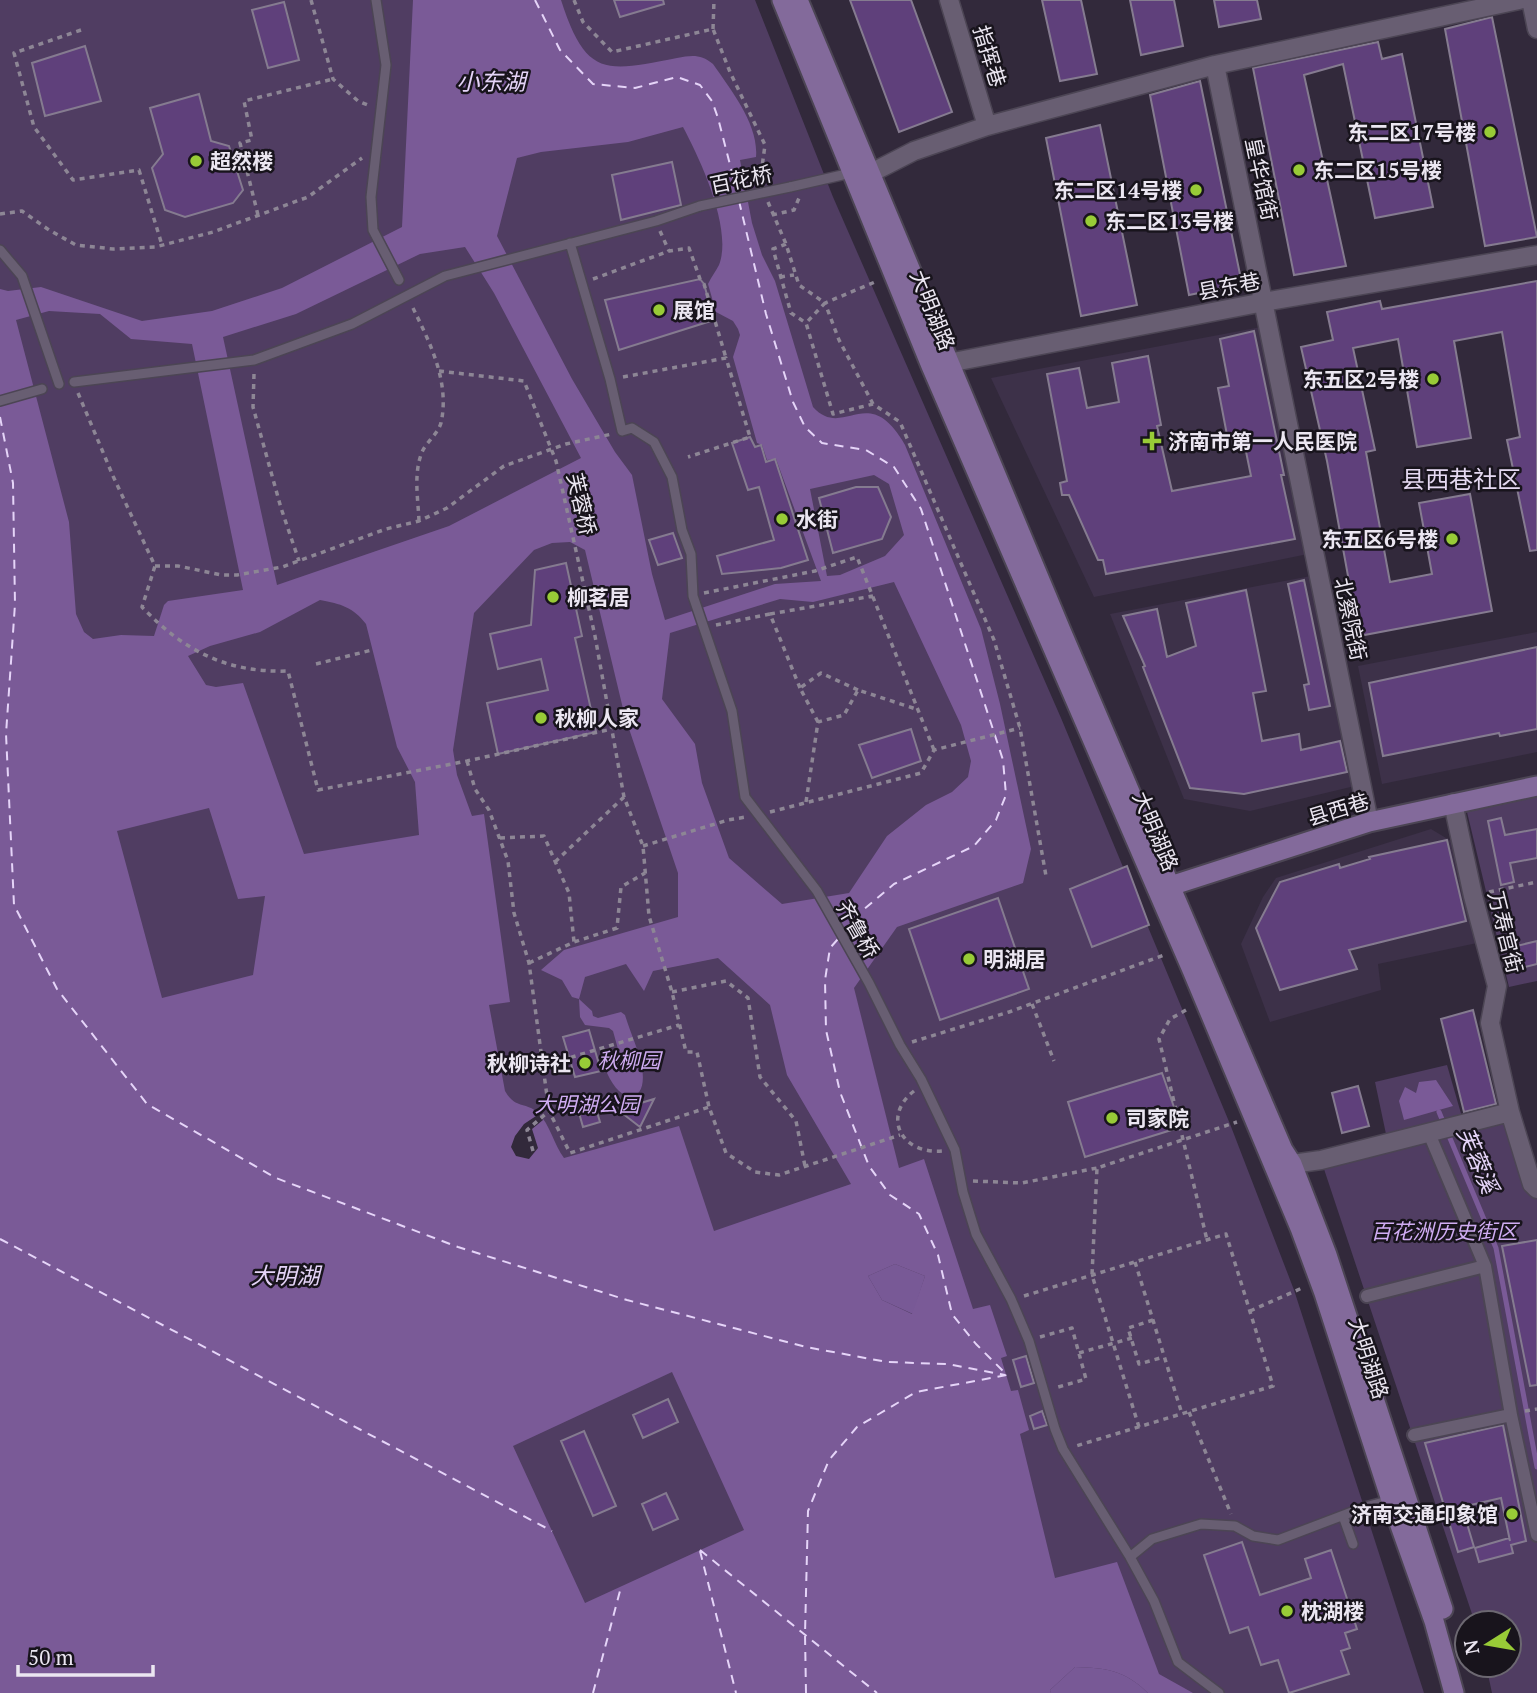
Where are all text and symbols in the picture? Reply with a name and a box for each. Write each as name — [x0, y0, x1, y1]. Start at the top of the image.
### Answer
street label: 指挥巷 — [967, 22, 1013, 90]
water label: 小东湖 — [457, 66, 529, 97]
place label: 东二区17号楼 — [1347, 118, 1476, 146]
marker: 东二区17号楼 — [1482, 124, 1498, 140]
street label: 皇华馆街 — [1240, 135, 1284, 223]
place label: 超然楼 — [210, 147, 273, 175]
marker: 超然楼 — [188, 153, 204, 169]
place label: 东二区15号楼 — [1313, 156, 1442, 184]
street label: 百花桥 — [707, 159, 775, 199]
marker: 东二区15号楼 — [1291, 162, 1307, 178]
place label: 东二区14号楼 — [1053, 176, 1182, 204]
marker: 东二区14号楼 — [1188, 182, 1204, 198]
place label: 东二区13号楼 — [1105, 207, 1234, 235]
marker: 东二区13号楼 — [1083, 213, 1099, 229]
street label: 大明湖路 — [904, 266, 962, 354]
street label: 县东巷 — [1195, 266, 1263, 306]
place label: 展馆 — [673, 296, 715, 324]
marker: 展馆 — [651, 302, 667, 318]
place label: 东五区2号楼 — [1302, 365, 1419, 393]
marker: 东五区2号楼 — [1425, 371, 1441, 387]
place label: 济南市第一人民医院 — [1168, 427, 1357, 455]
marker: 济南市第一人民医院 — [1142, 431, 1162, 451]
district label: 县西巷社区 — [1401, 463, 1521, 495]
street label: 芙蓉桥 — [561, 470, 603, 538]
place label: 水街 — [796, 505, 838, 533]
marker: 水街 — [774, 511, 790, 527]
place label: 东五区6号楼 — [1321, 525, 1438, 553]
marker: 东五区6号楼 — [1444, 531, 1460, 547]
street label: 北察院街 — [1329, 575, 1373, 663]
place label: 柳茗居 — [567, 583, 630, 611]
marker: 柳茗居 — [545, 589, 561, 605]
place label: 秋柳人家 — [555, 704, 639, 732]
marker: 秋柳人家 — [533, 710, 549, 726]
street label: 县西巷 — [1304, 786, 1372, 832]
street label: 大明湖路 — [1127, 787, 1185, 875]
street label: 万寿宫街 — [1482, 888, 1530, 976]
street label: 齐鲁桥 — [830, 895, 886, 963]
place label: 明湖居 — [983, 945, 1046, 973]
marker: 明湖居 — [961, 951, 977, 967]
park label: 秋柳园 — [598, 1046, 663, 1074]
place label: 秋柳诗社 — [487, 1049, 571, 1077]
marker: 秋柳诗社 — [577, 1055, 593, 1071]
park label: 大明湖公园 — [535, 1090, 642, 1118]
place label: 司家院 — [1126, 1104, 1189, 1132]
marker: 司家院 — [1104, 1110, 1120, 1126]
water label: 芙蓉溪 — [1450, 1122, 1507, 1201]
park label: 百花洲历史街区 — [1371, 1217, 1520, 1245]
water label: 大明湖 — [251, 1260, 323, 1291]
street label: 大明湖路 — [1343, 1314, 1395, 1402]
place label: 济南交通印象馆 — [1351, 1500, 1498, 1528]
marker: 济南交通印象馆 — [1504, 1506, 1520, 1522]
place label: 枕湖楼 — [1301, 1597, 1364, 1625]
marker: 枕湖楼 — [1279, 1603, 1295, 1619]
north arrow — [1453, 1609, 1523, 1679]
scale bar — [18, 1634, 152, 1678]
text: N — [1457, 1637, 1484, 1657]
text: 50 m — [28, 1643, 74, 1671]

